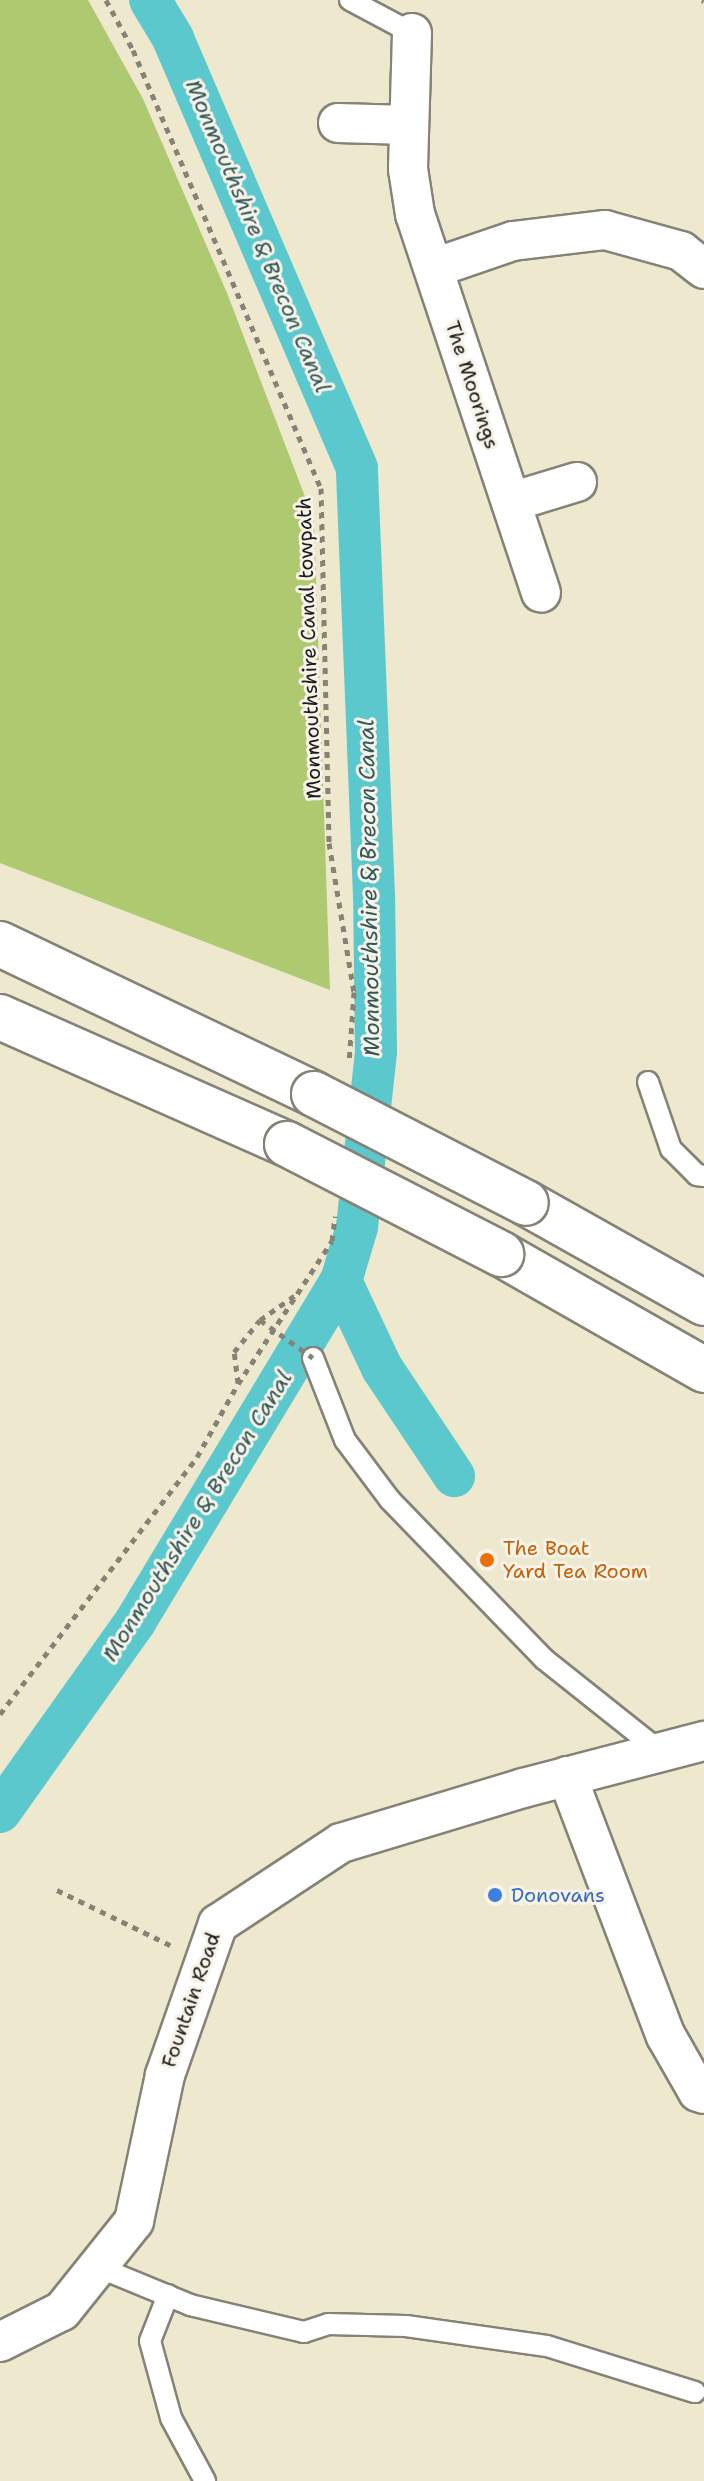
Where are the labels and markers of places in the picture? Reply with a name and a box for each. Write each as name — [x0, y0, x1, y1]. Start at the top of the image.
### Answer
place label: The Boat Yard Tea Room — [503, 1536, 648, 1583]
marker: The Boat Yard Tea Room — [478, 1551, 496, 1569]
place label: Donovans — [511, 1883, 605, 1907]
marker: Donovans — [486, 1886, 504, 1904]

